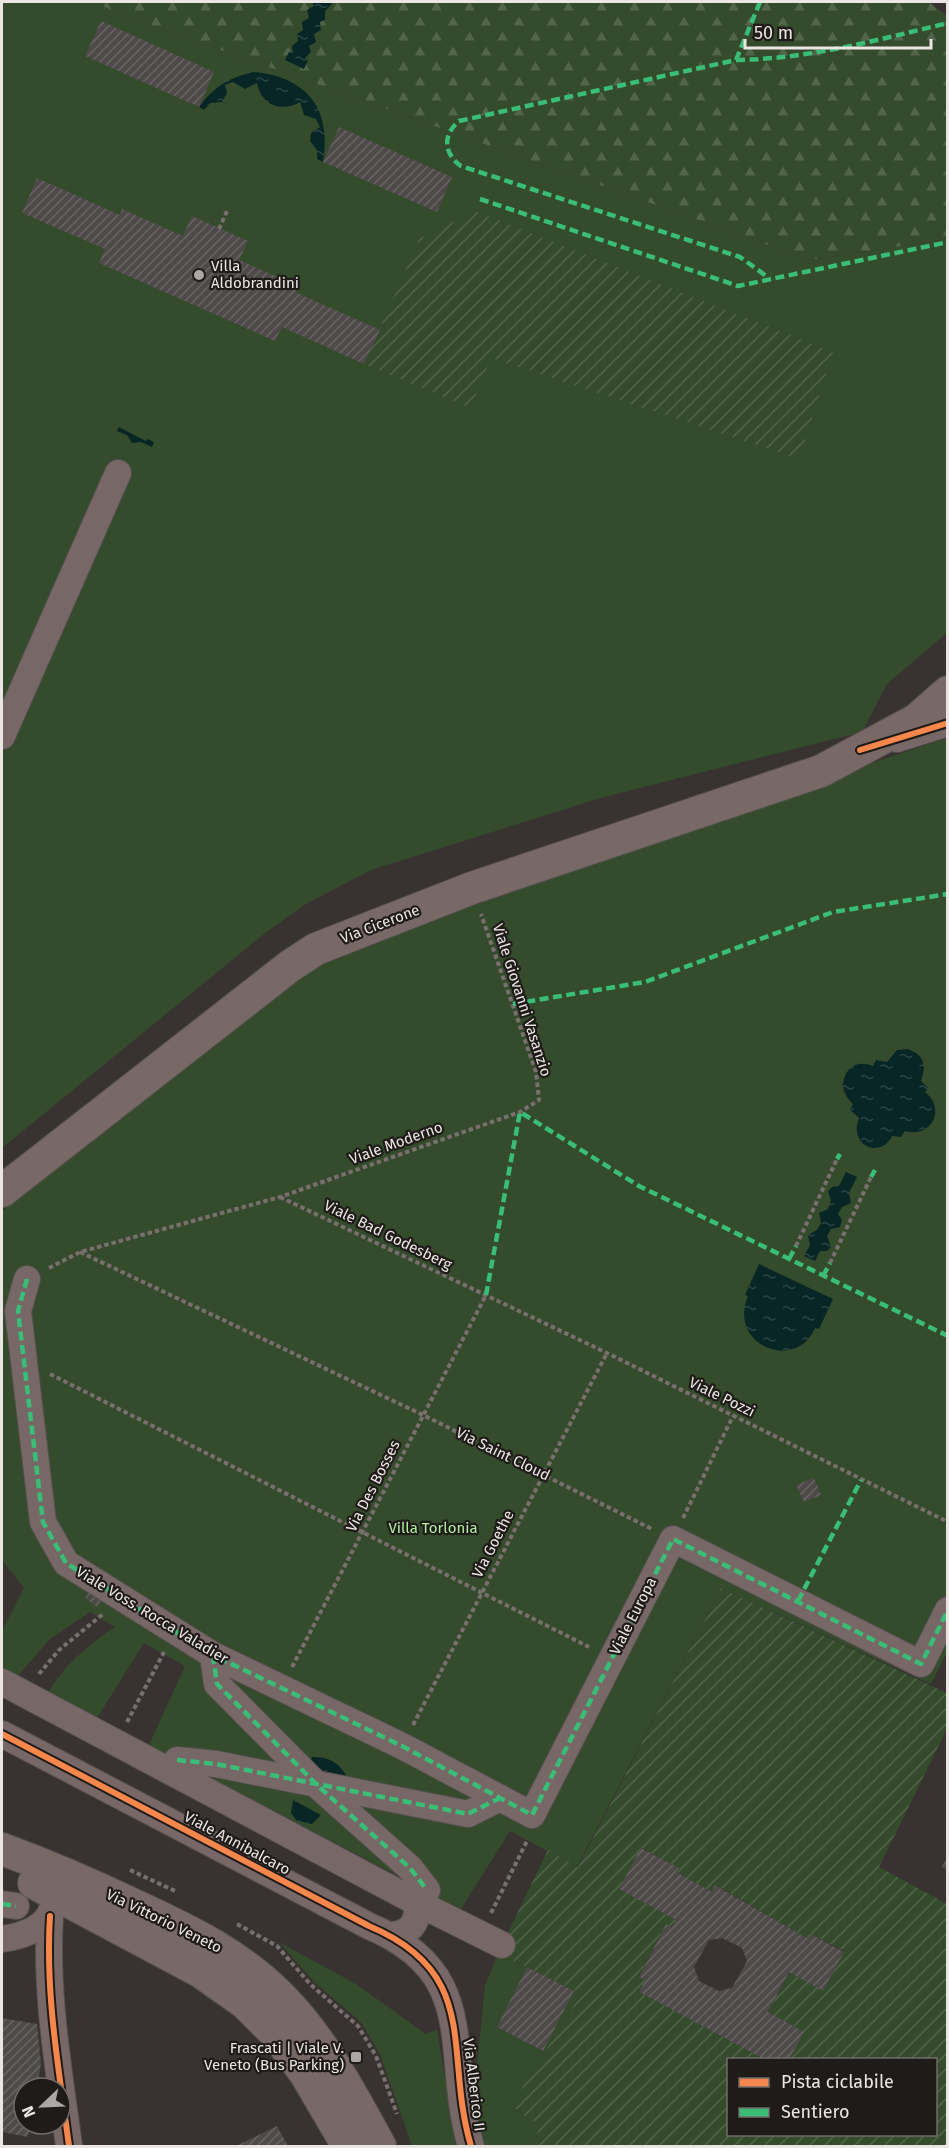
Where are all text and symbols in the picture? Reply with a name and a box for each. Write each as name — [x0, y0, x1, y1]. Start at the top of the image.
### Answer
scale bar — [745, 12, 931, 50]
text: 50 m — [754, 22, 793, 44]
place label: Villa Aldobrandini — [211, 257, 299, 292]
marker: Villa Aldobrandini — [192, 268, 206, 282]
street label: Via Cicerone — [338, 901, 422, 947]
street label: Viale Giovanni Vasanzio — [489, 921, 555, 1079]
street label: Viale Moderno — [347, 1118, 445, 1168]
street label: Viale Bad Godesberg — [321, 1196, 455, 1274]
street label: Viale Pozzi — [686, 1373, 758, 1421]
street label: Via Saint Cloud — [453, 1423, 553, 1485]
street label: Via Des Bosses — [342, 1437, 404, 1535]
street label: Via Goethe — [468, 1507, 518, 1581]
park label: Villa Torlonia — [388, 1519, 478, 1537]
street label: Viale Voss. Rocca Valadier — [73, 1562, 231, 1668]
street label: Viale Europa — [606, 1574, 660, 1658]
street label: Viale Annibalcaro — [181, 1807, 293, 1879]
street label: Via Vittorio Veneto — [103, 1885, 225, 1957]
street label: Via Alberico II — [459, 2038, 489, 2132]
place label: Frascati | Viale V. Veneto (Bus Parking) — [204, 2039, 344, 2074]
marker: Frascati | Viale V. Veneto (Bus Parking) — [349, 2050, 363, 2064]
legend — [727, 2058, 937, 2136]
text: Pista ciclabile — [781, 2071, 894, 2093]
north arrow — [12, 2076, 72, 2136]
text: Sentiero — [781, 2101, 849, 2123]
text: N — [18, 2103, 39, 2120]

